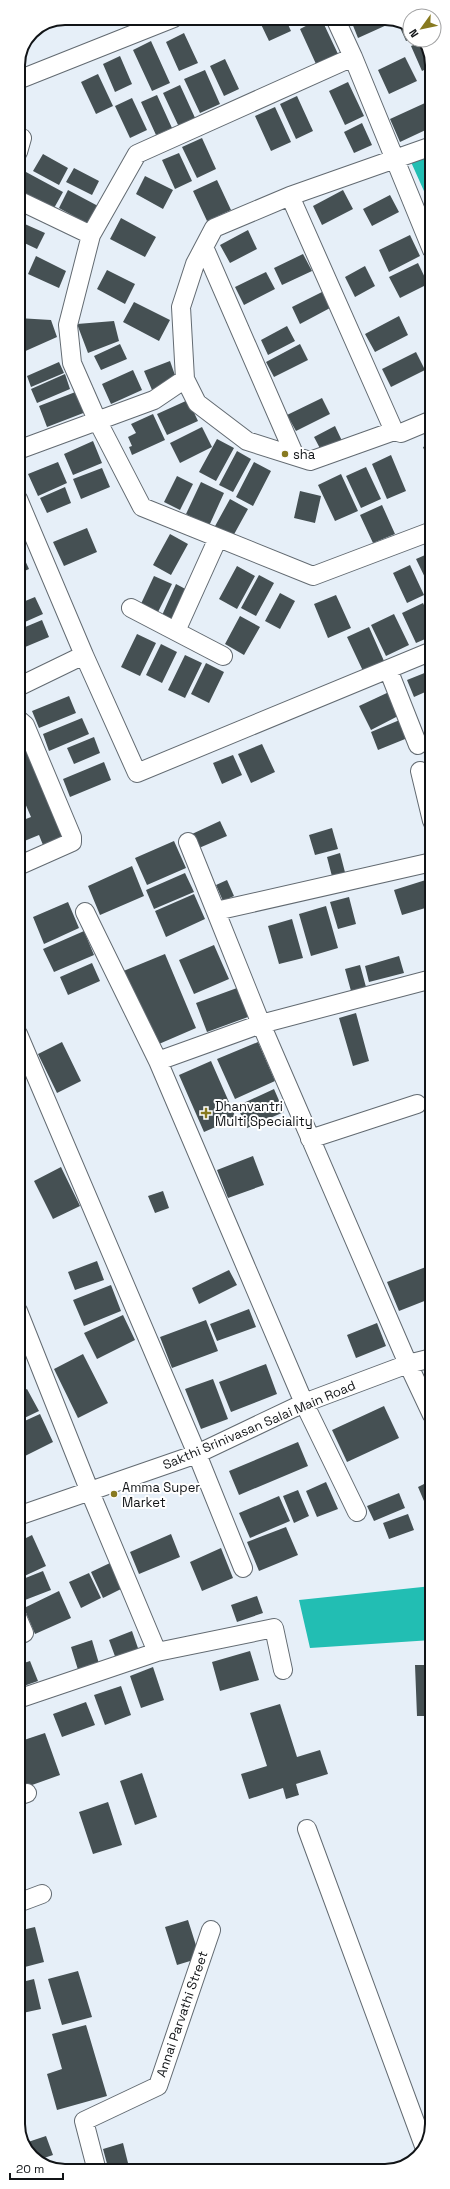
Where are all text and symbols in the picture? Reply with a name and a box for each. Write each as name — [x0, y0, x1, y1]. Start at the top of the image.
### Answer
north arrow — [402, 8, 442, 48]
text: N — [406, 27, 421, 40]
place label: sha — [293, 446, 316, 463]
marker: sha — [280, 449, 290, 459]
place label: Dhanvantri Multi Speciality — [215, 1098, 313, 1130]
marker: Dhanvantri Multi Speciality — [200, 1107, 212, 1119]
street label: Sakthi Srinivasan Salai Main Road — [160, 1377, 358, 1473]
place label: Amma Super Market — [122, 1479, 200, 1511]
marker: Amma Super Market — [109, 1489, 119, 1499]
street label: Annai Parvathi Street — [152, 1949, 212, 2079]
scale bar — [10, 2155, 63, 2181]
text: 20 m — [16, 2161, 44, 2177]

